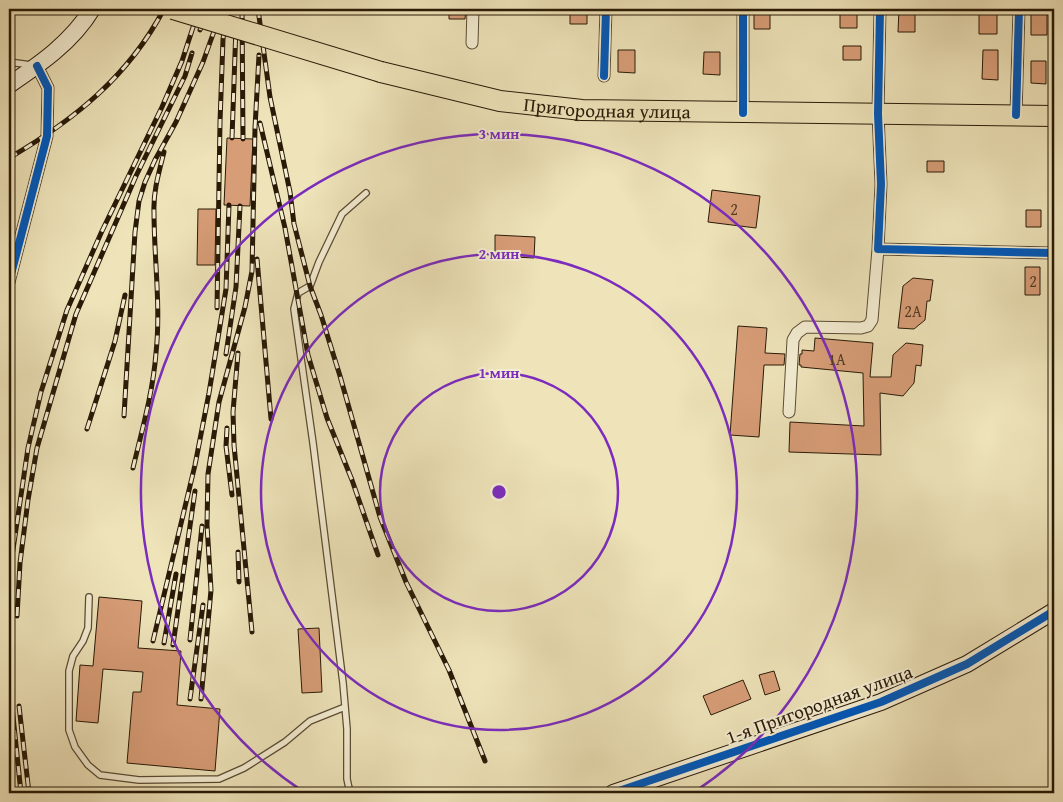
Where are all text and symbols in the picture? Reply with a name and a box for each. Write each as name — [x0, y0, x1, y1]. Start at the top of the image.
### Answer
street label: Пригородная улица — [522, 90, 691, 125]
text: 3 мин — [479, 123, 520, 144]
house number: 2 — [730, 197, 738, 221]
text: 2 мин — [479, 243, 520, 264]
house number: 2 — [1029, 269, 1037, 293]
house number: 2А — [904, 299, 922, 323]
house number: 1А — [828, 347, 846, 371]
text: 1 мин — [479, 362, 520, 383]
centre of rings — [490, 483, 508, 501]
street label: 1-я Пригородная улица — [722, 657, 916, 751]

